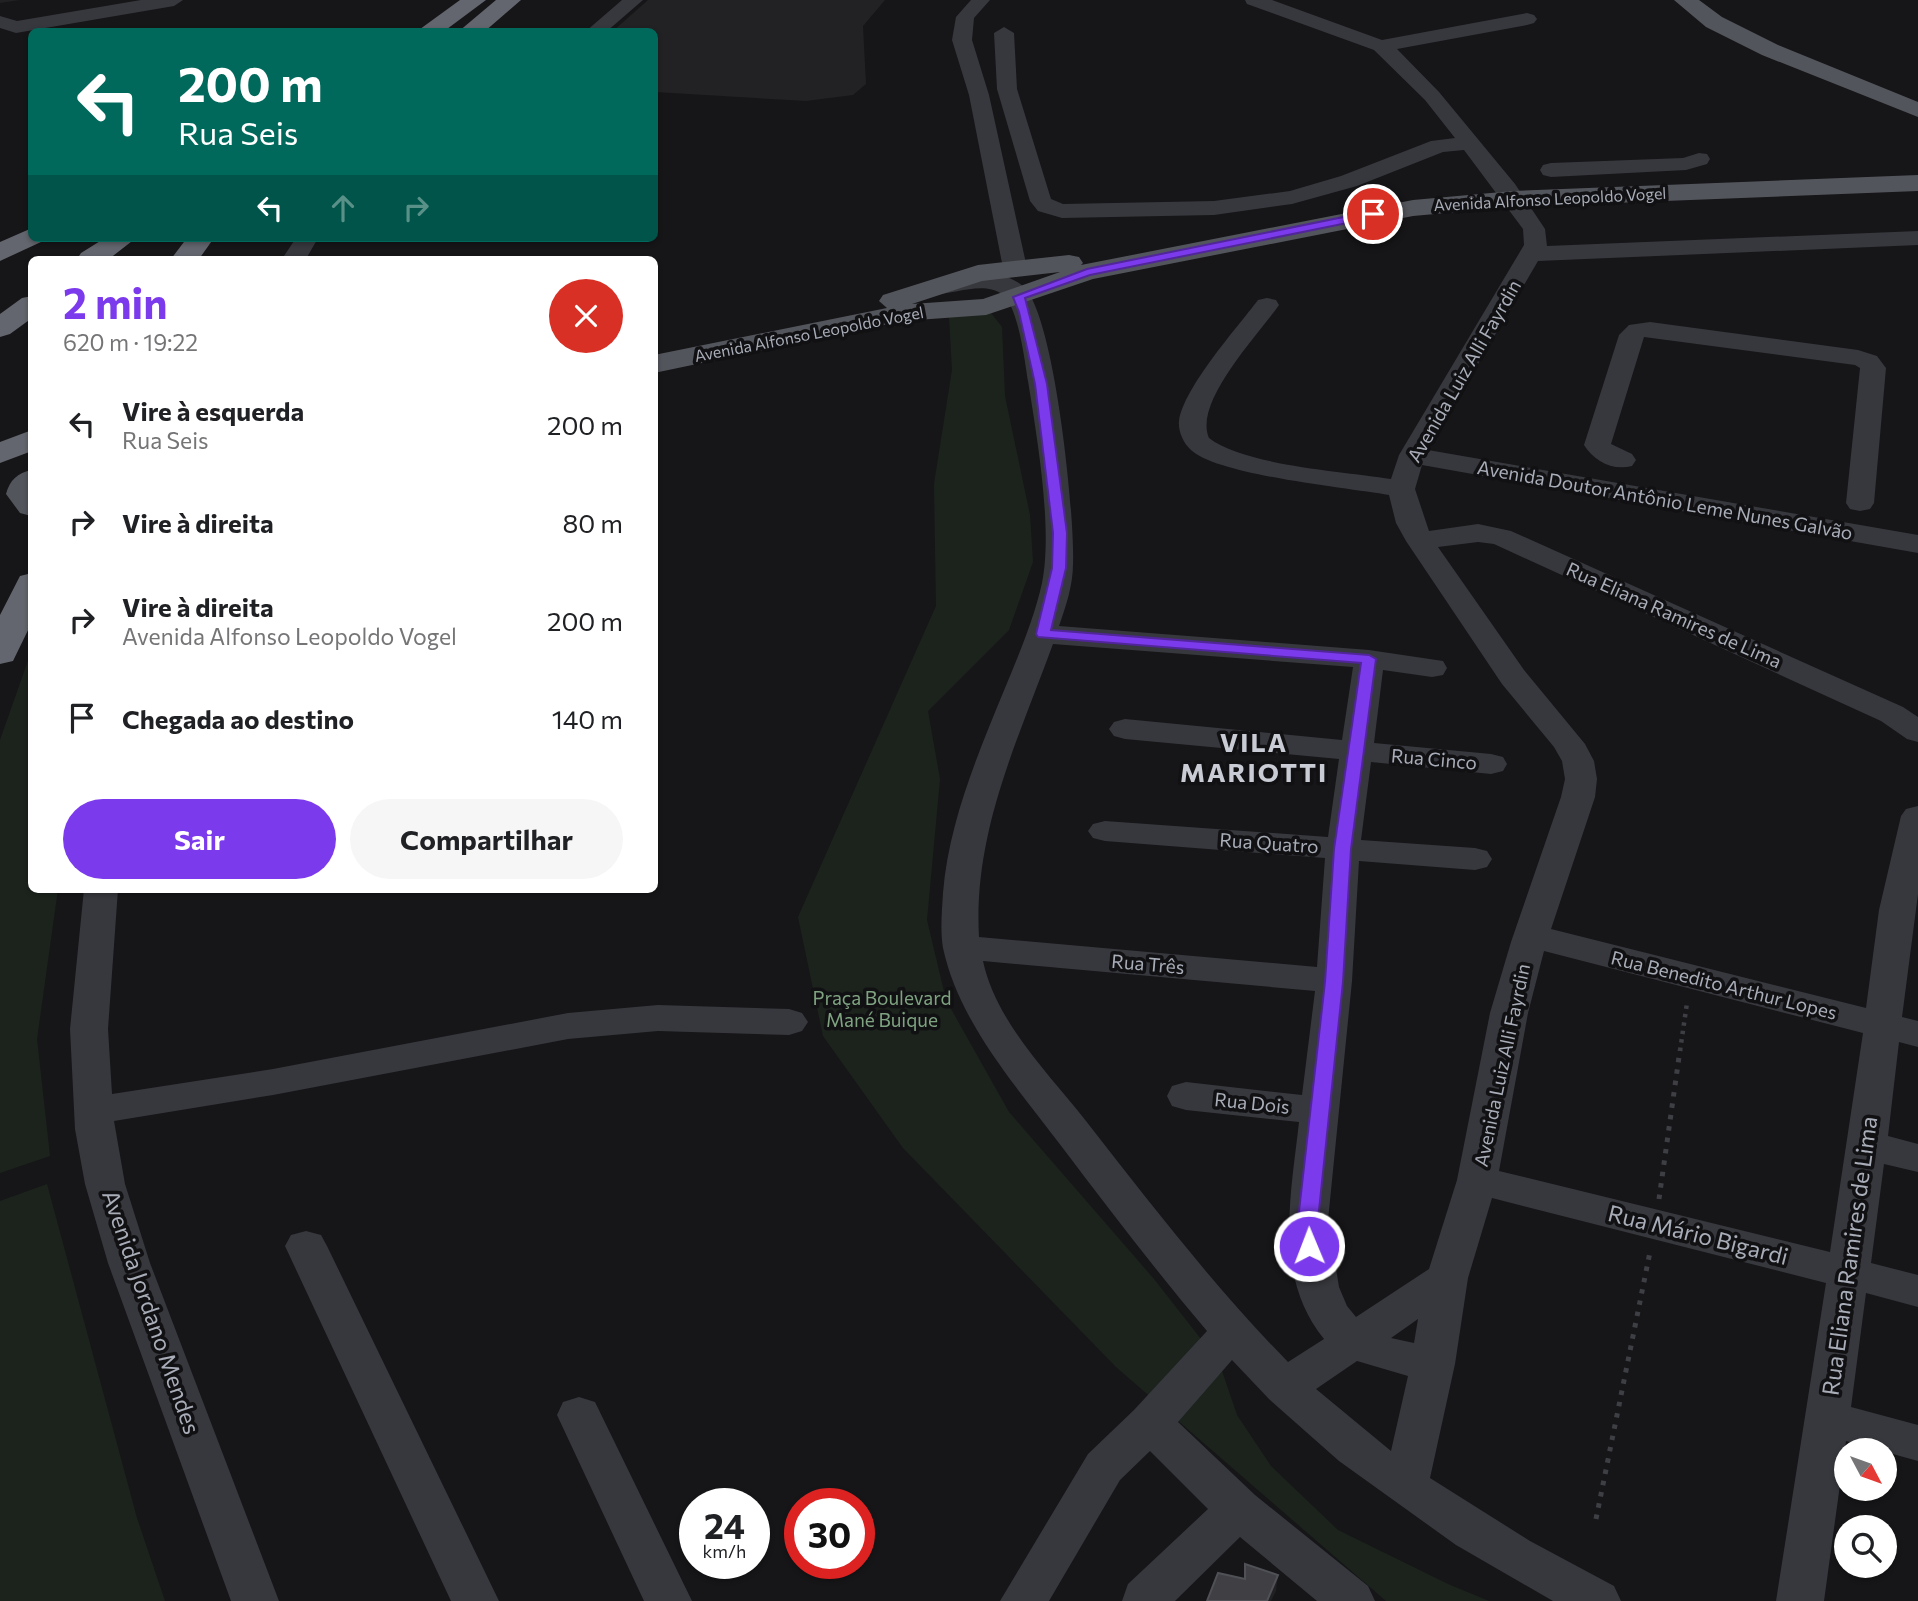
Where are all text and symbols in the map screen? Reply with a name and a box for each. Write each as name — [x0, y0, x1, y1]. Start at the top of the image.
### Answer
text: 200 m — [178, 52, 323, 112]
icon: left — [63, 56, 154, 147]
text: Rua Seis — [178, 112, 298, 152]
street label: Avenida Alfonso Leopoldo Vogel — [1433, 183, 1667, 214]
pin — [1343, 184, 1403, 244]
icon: left — [251, 189, 289, 227]
icon: ahead — [324, 189, 362, 227]
icon: right — [397, 189, 435, 227]
icon: arrive — [1354, 195, 1392, 233]
street label: Avenida Luiz Alli Fayrdin — [1402, 275, 1525, 466]
text: 2 min — [63, 276, 168, 328]
button: close — [549, 279, 623, 353]
street label: Avenida Alfonso Leopoldo Vogel — [693, 302, 925, 365]
text: 620 m · 19:22 — [63, 328, 198, 356]
text: Vire à esquerda — [122, 395, 304, 426]
icon: left — [63, 405, 101, 443]
text: 200 m — [547, 409, 623, 440]
text: Rua Seis — [122, 426, 209, 454]
street label: Avenida Doutor Antônio Leme Nunes Galvão — [1476, 455, 1855, 544]
icon: right — [63, 503, 101, 541]
text: Vire à direita — [122, 507, 274, 538]
text: 80 m — [563, 507, 623, 538]
street label: Rua Eliana Ramires de Lima — [1563, 557, 1785, 672]
text: Vire à direita — [122, 591, 274, 622]
icon: right — [63, 601, 101, 639]
text: 200 m — [547, 605, 623, 636]
text: Avenida Alfonso Leopoldo Vogel — [122, 622, 457, 650]
icon: arrive — [63, 699, 101, 737]
text: Chegada ao destino — [122, 703, 354, 734]
text: 140 m — [552, 703, 623, 734]
district label: VILA MARIOTTI — [1180, 726, 1328, 787]
street label: Rua Cinco — [1390, 743, 1478, 774]
button: Sair — [63, 799, 336, 879]
button: Compartilhar — [350, 799, 623, 879]
street label: Rua Quatro — [1219, 828, 1319, 857]
street label: Rua Benedito Arthur Lopes — [1609, 945, 1839, 1024]
street label: Rua Três — [1111, 949, 1186, 978]
street label: Avenida Luiz Alli Fayrdin — [1469, 961, 1534, 1169]
park label: Praça Boulevard Mané Buique — [813, 986, 951, 1031]
street label: Rua Dois — [1213, 1087, 1291, 1118]
street label: Rua Eliana Ramires de Lima — [1816, 1114, 1882, 1397]
street label: Avenida Jordano Mendes — [97, 1186, 207, 1437]
street label: Rua Mário Bigardi — [1605, 1198, 1791, 1270]
position arrow — [1272, 1209, 1346, 1283]
north arrow — [1834, 1438, 1897, 1502]
map controls — [1834, 1438, 1897, 1578]
speed limit sign: 30 — [784, 1488, 875, 1579]
text: 24 — [704, 1503, 745, 1546]
button: search — [1834, 1515, 1897, 1578]
text: km/h — [703, 1540, 746, 1562]

